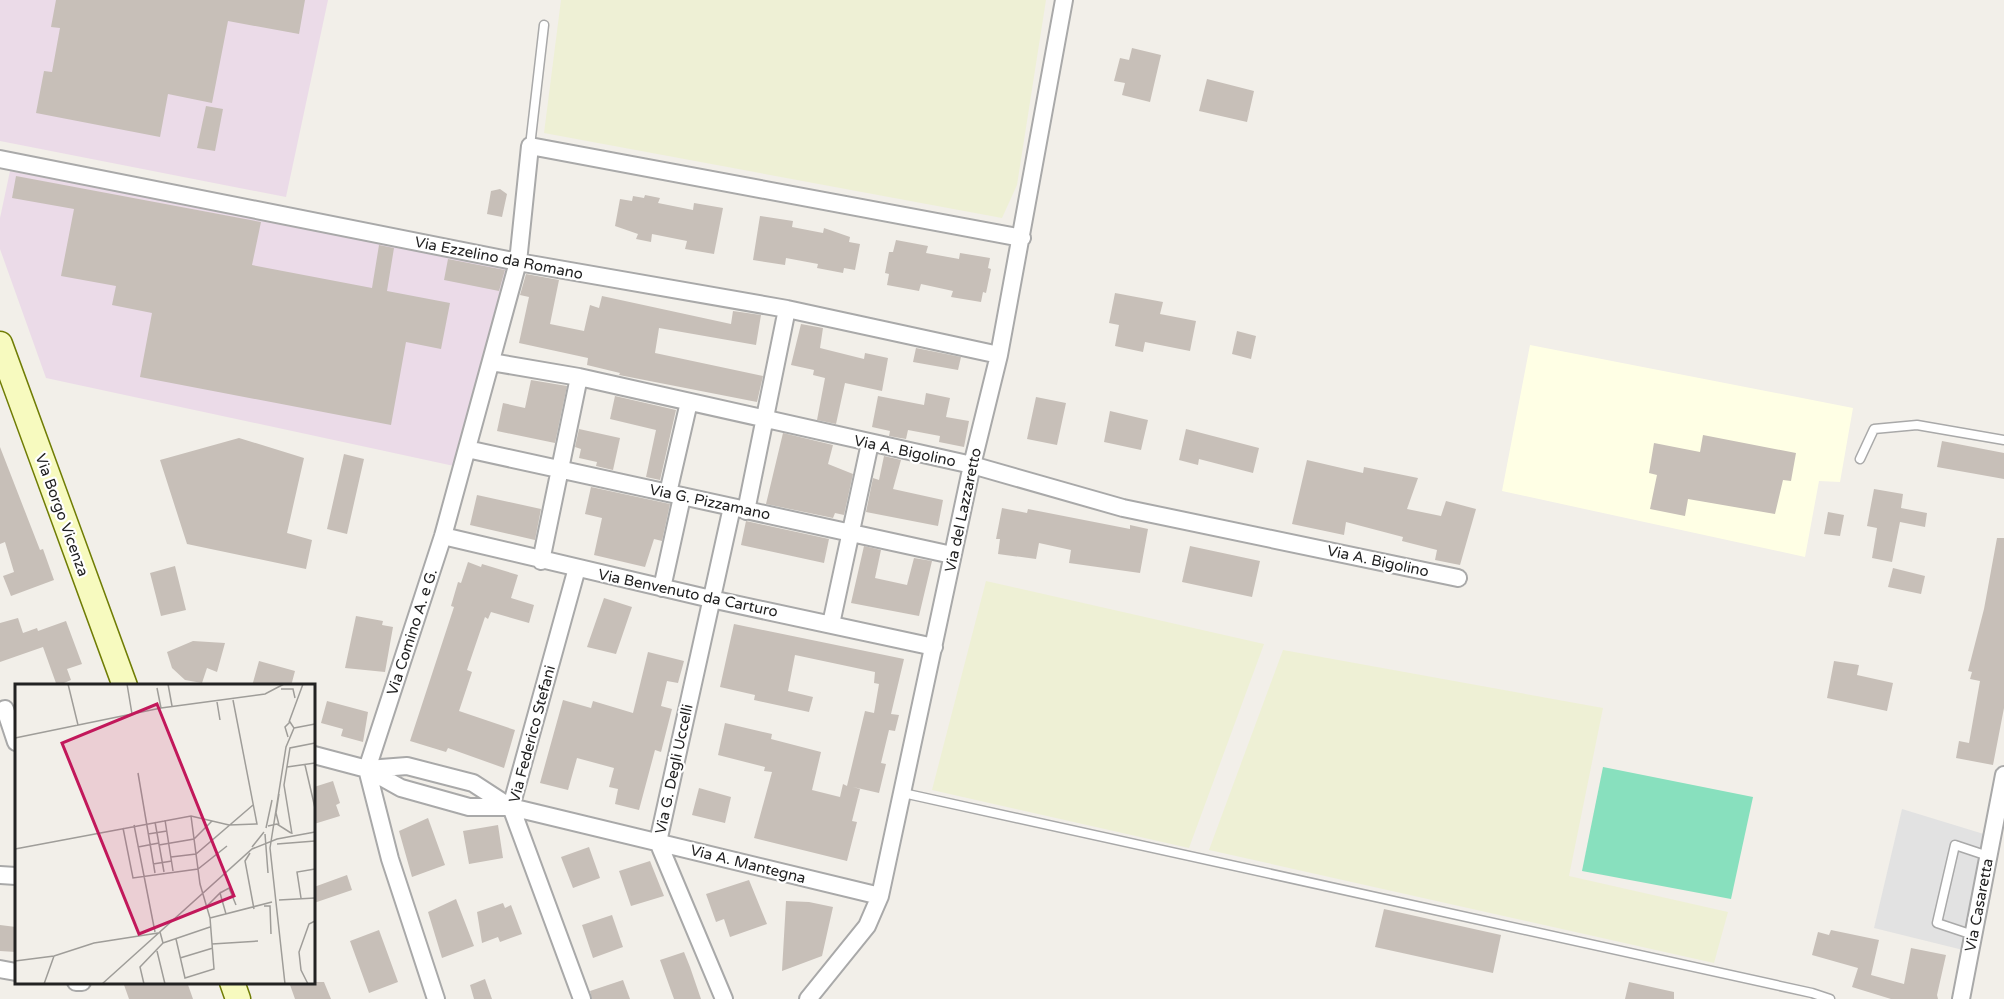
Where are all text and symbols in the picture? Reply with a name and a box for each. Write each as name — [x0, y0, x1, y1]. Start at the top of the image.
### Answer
street label: Via Ezzelino da Romano — [413, 233, 585, 283]
street label: Via A. Bigolino — [852, 431, 958, 471]
street label: Via del Lazzaretto — [941, 446, 985, 574]
street label: Via Borgo Vicenza — [31, 451, 93, 579]
street label: Via G. Pizzamano — [648, 480, 772, 524]
street label: Via A. Bigolino — [1325, 541, 1431, 581]
street label: Via Benvenuto da Carturo — [597, 565, 779, 621]
street label: Via Comino A. e G. — [383, 566, 441, 698]
street label: Via Federico Stefani — [505, 663, 559, 805]
inset map — [15, 684, 315, 984]
street label: Via G. Degli Uccelli — [651, 702, 697, 836]
street label: Via A. Mantegna — [688, 841, 808, 887]
street label: Via Casaretta — [1961, 857, 1997, 953]

